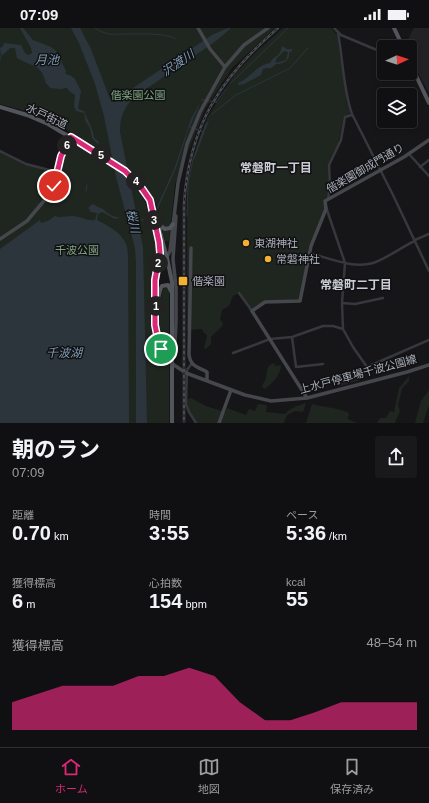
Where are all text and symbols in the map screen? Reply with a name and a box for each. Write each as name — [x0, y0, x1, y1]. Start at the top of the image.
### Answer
text: 07:09 — [20, 6, 58, 23]
north arrow — [377, 40, 417, 80]
map controls — [377, 40, 417, 128]
water label: 沢渡川 — [159, 46, 198, 79]
water label: 月池 — [35, 53, 60, 67]
button: layers — [377, 88, 417, 128]
park label: 偕楽園公園 — [111, 89, 166, 101]
street label: 水戸街道 — [25, 101, 69, 131]
pin: 6 — [57, 135, 77, 155]
text: 6 — [64, 139, 70, 151]
street label: 偕楽園御成門通り — [324, 141, 406, 195]
pin: 5 — [91, 145, 111, 165]
text: 5 — [98, 149, 104, 161]
district label: 常磐町一丁目 — [240, 161, 312, 175]
pin — [37, 169, 71, 203]
pin: 4 — [126, 171, 146, 191]
icon: check — [43, 175, 65, 197]
text: 4 — [133, 175, 139, 187]
water label: 桜川 — [123, 208, 143, 236]
pin: 3 — [144, 210, 164, 230]
text: 3 — [151, 214, 157, 226]
place label: 東湖神社 — [254, 237, 298, 249]
marker: 東湖神社 — [241, 238, 251, 248]
park label: 千波公園 — [55, 244, 99, 256]
pin: 2 — [148, 253, 168, 273]
place label: 常磐神社 — [276, 253, 320, 265]
marker: 常磐神社 — [263, 254, 273, 264]
text: 2 — [155, 257, 161, 269]
marker: 偕楽園 — [177, 275, 189, 287]
place label: 偕楽園 — [192, 275, 225, 287]
district label: 常磐町二丁目 — [320, 278, 392, 292]
pin: 1 — [146, 296, 166, 316]
text: 1 — [153, 300, 159, 312]
pin — [144, 332, 178, 366]
icon: arrive — [150, 338, 172, 360]
water label: 千波湖 — [46, 346, 84, 360]
street label: 上水戸停車場千波公園線 — [298, 353, 418, 395]
button: share — [375, 436, 417, 478]
text: 朝のラン — [12, 437, 100, 462]
text: 07:09 — [12, 465, 45, 480]
text: 距離 — [12, 509, 34, 521]
text: 時間 — [149, 509, 171, 521]
text: ペース — [286, 509, 318, 521]
text: 0.70 — [12, 522, 51, 544]
text: 3:55 — [149, 522, 189, 544]
text: 5:36 — [286, 522, 326, 544]
text: km — [51, 530, 69, 542]
text: /km — [326, 530, 347, 542]
text: kcal — [286, 576, 306, 588]
text: 獲得標高 — [12, 577, 56, 589]
text: 心拍数 — [149, 577, 182, 589]
text: 55 — [286, 588, 308, 610]
text: 6 — [12, 590, 23, 612]
text: 154 — [149, 590, 182, 612]
text: m — [23, 598, 35, 610]
text: bpm — [182, 598, 207, 610]
text: 48–54 m — [366, 635, 417, 650]
text: 獲得標高 — [12, 638, 64, 653]
tab: ホーム — [55, 756, 88, 796]
tab: 地図 — [198, 756, 220, 796]
tab: 保存済み — [330, 756, 374, 796]

